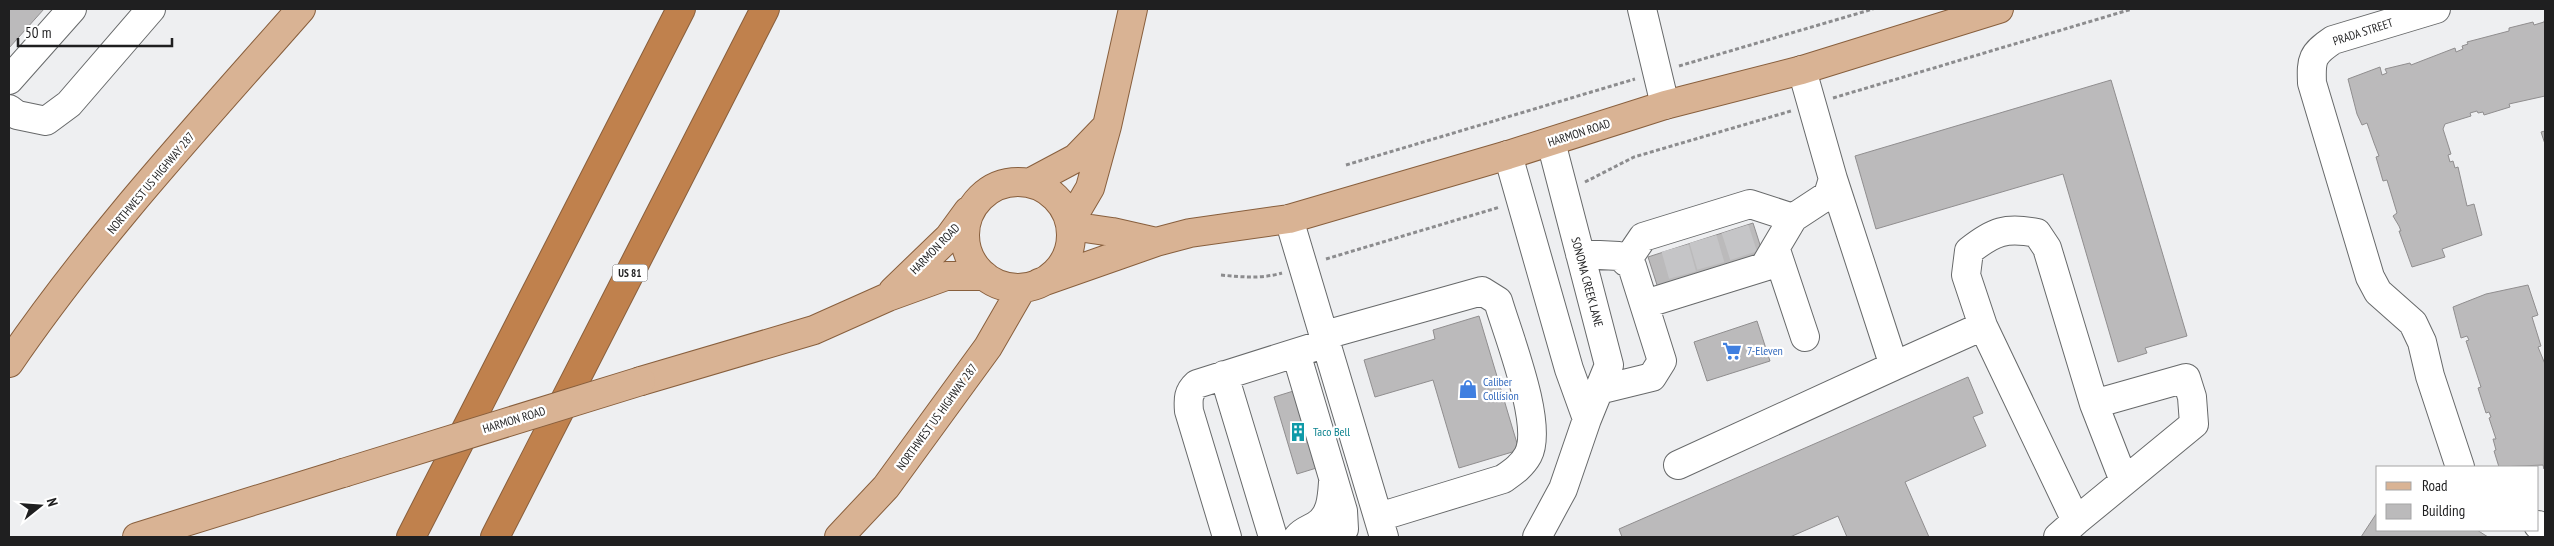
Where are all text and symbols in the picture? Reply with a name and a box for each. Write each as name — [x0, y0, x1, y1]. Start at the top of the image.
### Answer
scale bar — [18, 15, 171, 47]
street label: PRADA STREET — [2331, 15, 2395, 48]
text: 50 m — [25, 23, 51, 42]
street label: HARMON ROAD — [1546, 115, 1612, 150]
street label: NORTHWEST US HIGHWAY 287 — [104, 129, 198, 237]
street label: HARMON ROAD — [907, 220, 963, 277]
street label: SONOMA CREEK LANE — [1568, 235, 1607, 328]
road number: US 81 — [612, 264, 648, 282]
supermarket icon: 7-Eleven — [1721, 340, 1743, 362]
place label: 7-Eleven — [1747, 343, 1783, 358]
street label: NORTHWEST US HIGHWAY 287 — [893, 360, 980, 473]
place label: Caliber Collision — [1483, 374, 1519, 403]
shop icon: Caliber Collision — [1457, 378, 1479, 400]
street label: HARMON ROAD — [481, 403, 547, 436]
building icon: Taco Bell — [1287, 421, 1309, 443]
place label: Taco Bell — [1313, 424, 1350, 439]
legend — [2376, 466, 2539, 531]
text: Road — [2422, 476, 2448, 495]
north arrow — [15, 481, 65, 531]
text: N — [43, 496, 62, 508]
text: Building — [2422, 501, 2465, 520]

